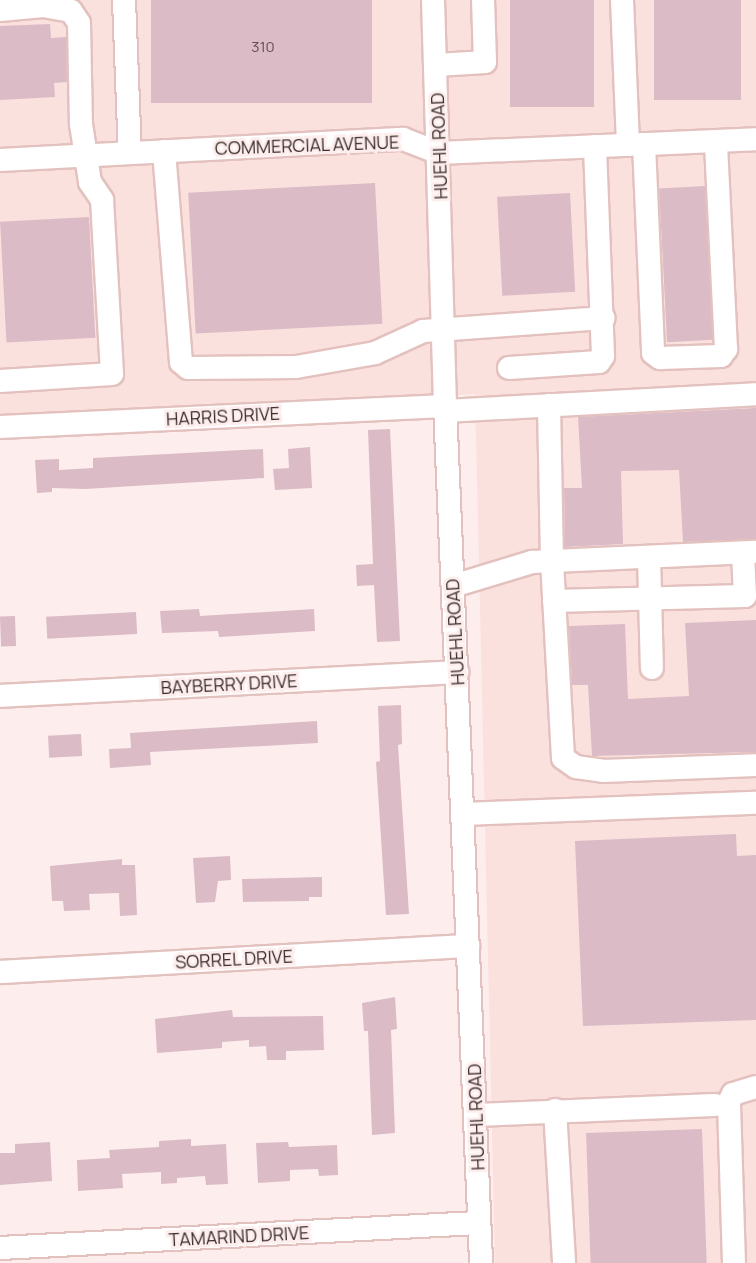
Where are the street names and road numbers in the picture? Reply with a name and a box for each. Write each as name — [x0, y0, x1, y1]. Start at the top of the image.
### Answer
street label: HUEHL ROAD — [426, 92, 452, 200]
street label: COMMERCIAL AVENUE — [214, 131, 400, 159]
street label: HARRIS DRIVE — [165, 402, 281, 430]
street label: HUEHL ROAD — [441, 578, 469, 686]
street label: BAYBERRY DRIVE — [160, 670, 298, 698]
street label: SORREL DRIVE — [174, 945, 294, 973]
street label: HUEHL ROAD — [463, 1063, 489, 1171]
street label: TAMARIND DRIVE — [168, 1222, 310, 1250]

